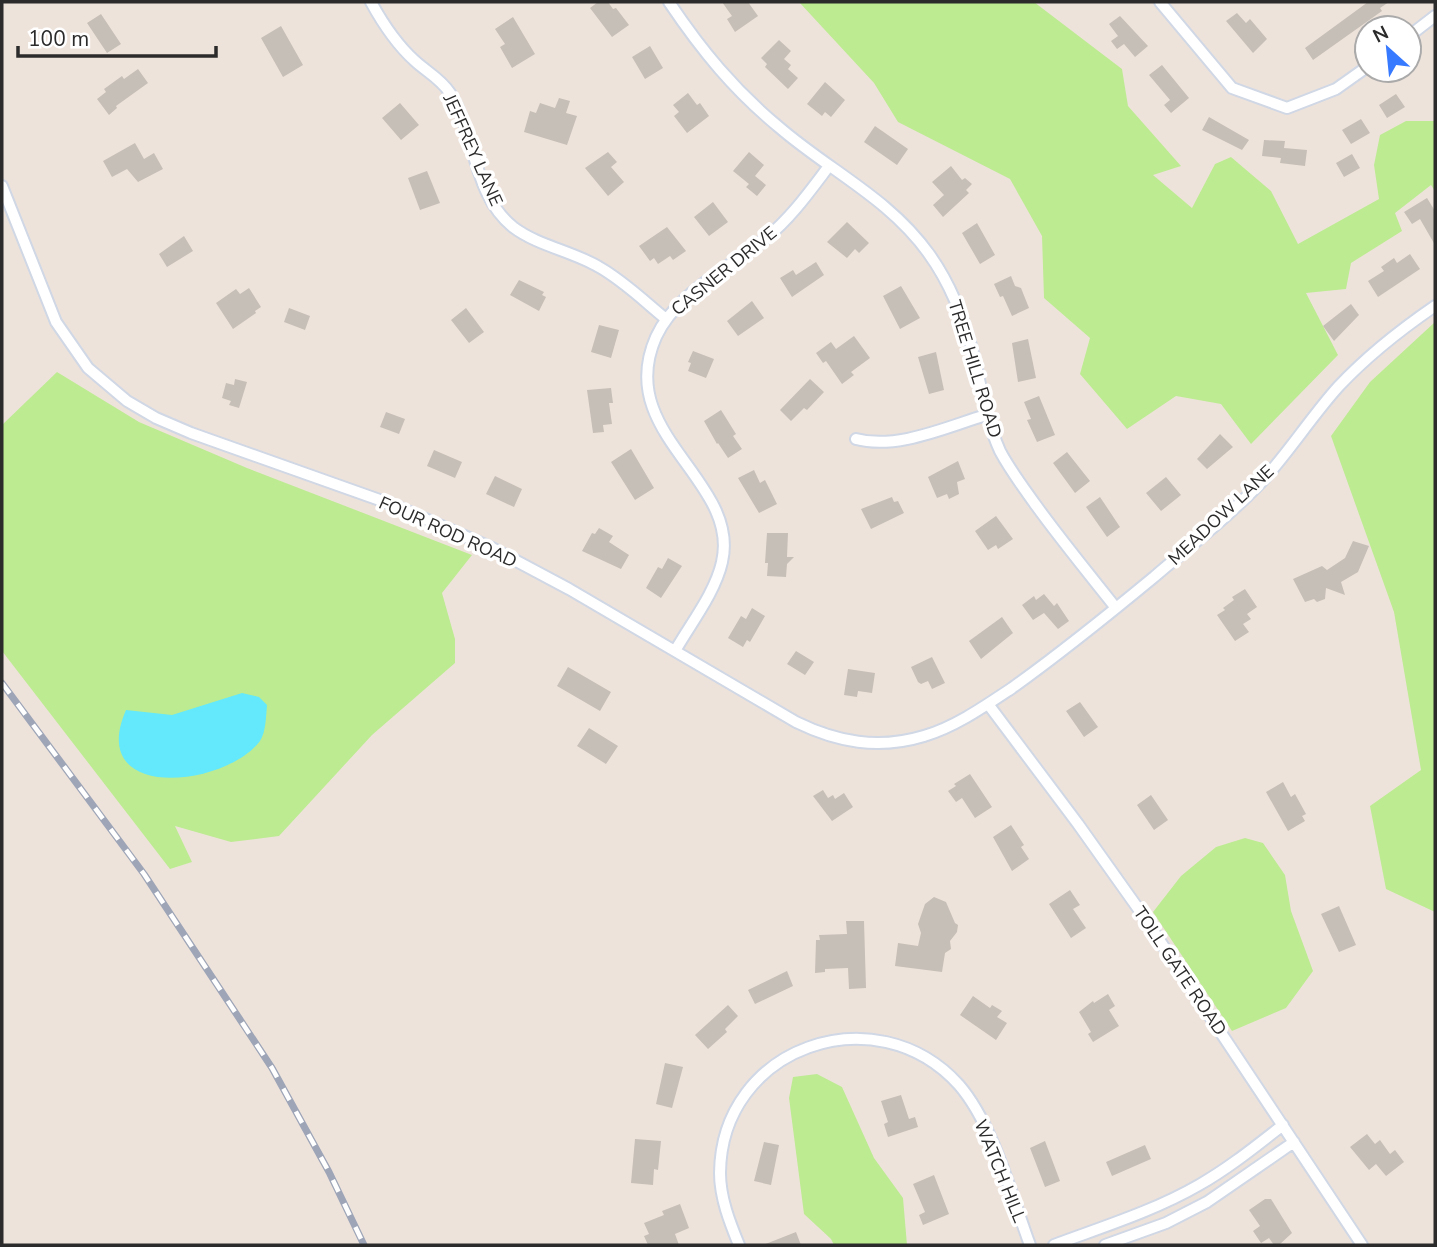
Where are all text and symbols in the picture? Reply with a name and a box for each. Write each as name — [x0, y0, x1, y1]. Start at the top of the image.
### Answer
scale bar — [18, 14, 215, 58]
north arrow — [1353, 14, 1423, 84]
text: N — [1368, 20, 1393, 50]
text: 100 m — [28, 25, 89, 53]
street label: JEFFREY LANE — [437, 89, 508, 210]
street label: CASNER DRIVE — [666, 221, 782, 321]
street label: TREE HILL ROAD — [943, 297, 1007, 441]
street label: MEADOW LANE — [1163, 460, 1279, 570]
street label: FOUR ROD ROAD — [375, 491, 521, 573]
street label: TOLL GATE ROAD — [1128, 902, 1232, 1040]
street label: WATCH HILL — [968, 1116, 1032, 1226]

